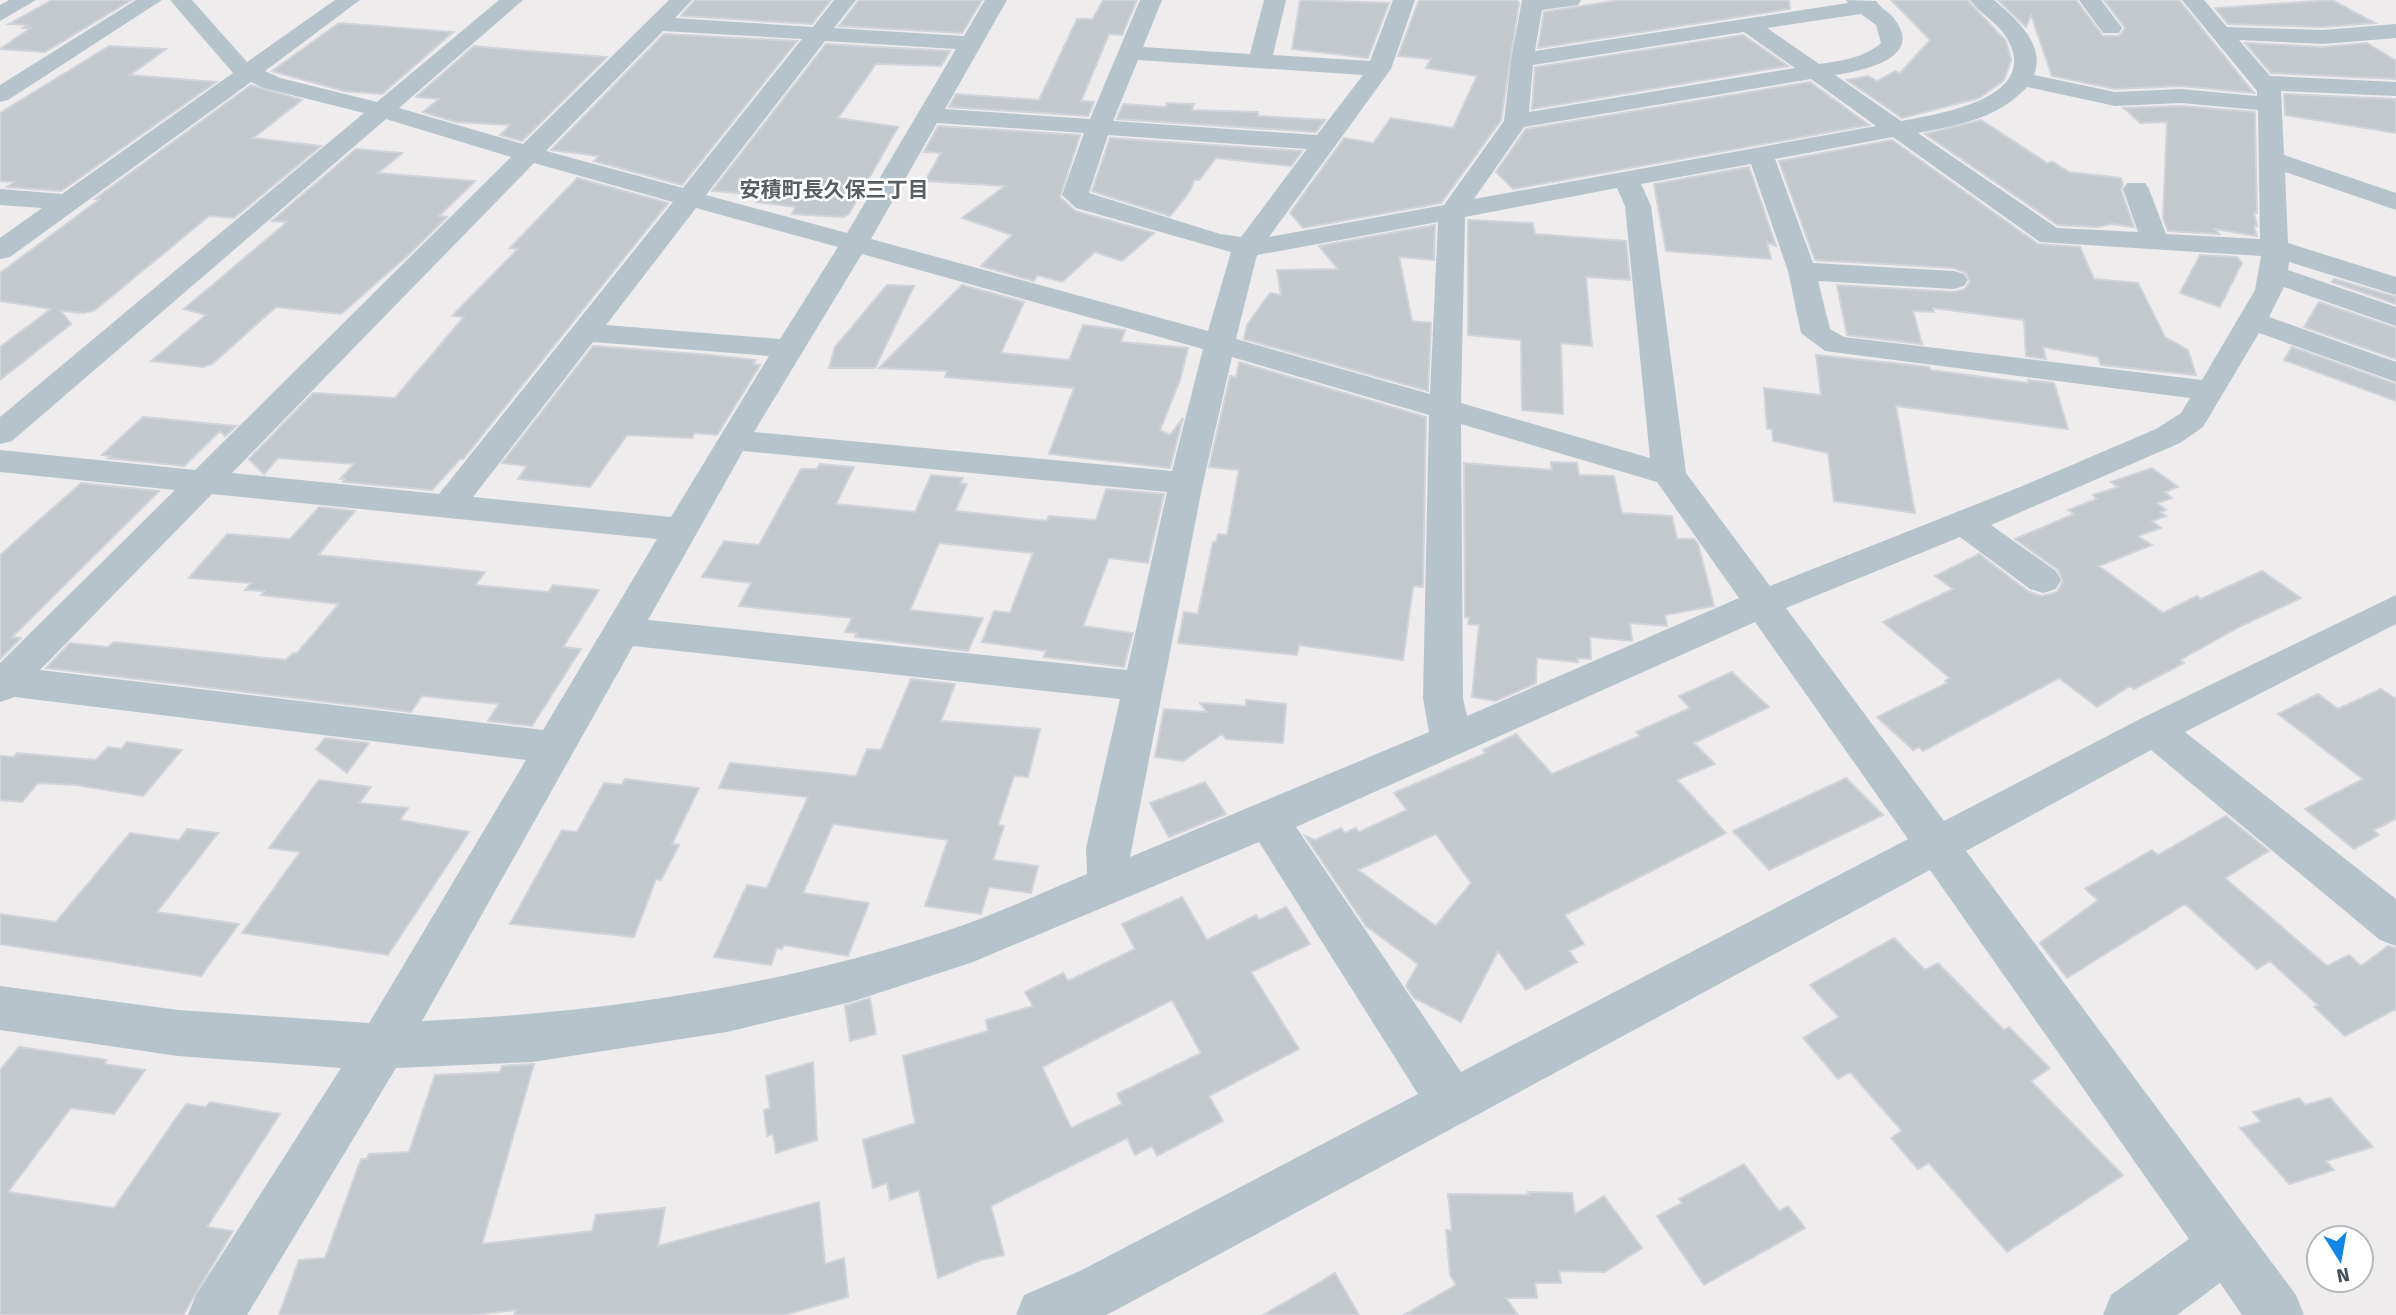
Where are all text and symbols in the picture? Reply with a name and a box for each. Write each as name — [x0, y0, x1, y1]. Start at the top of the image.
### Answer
district label: 安積町長久保三丁目 — [740, 177, 929, 203]
north arrow — [2305, 1224, 2375, 1294]
text: N — [2335, 1263, 2352, 1288]

